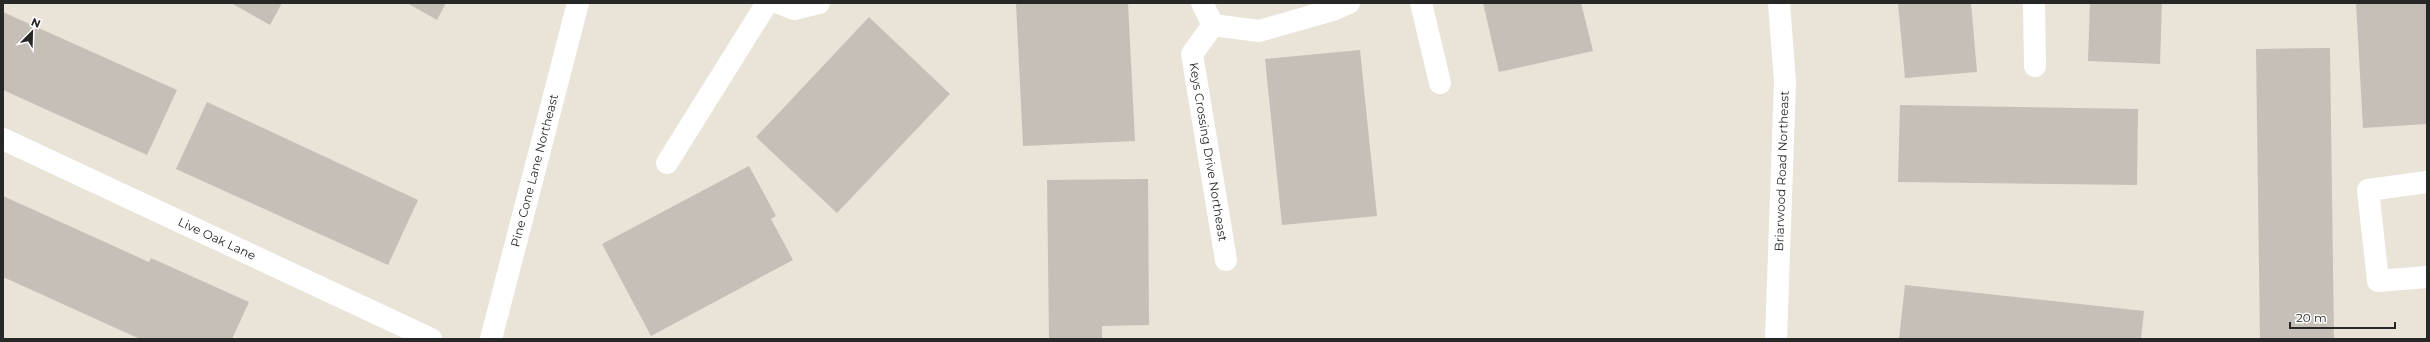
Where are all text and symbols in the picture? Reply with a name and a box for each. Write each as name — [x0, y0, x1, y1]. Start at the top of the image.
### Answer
north arrow — [12, 12, 52, 52]
text: N — [29, 15, 43, 31]
street label: Keys Crossing Drive Northeast — [1187, 61, 1231, 242]
street label: Briarwood Road Northeast — [1771, 90, 1792, 252]
street label: Pine Cone Lane Northeast — [507, 92, 561, 249]
street label: Live Oak Lane — [176, 214, 258, 263]
scale bar — [2290, 304, 2395, 330]
text: 20 m — [2296, 310, 2327, 325]

